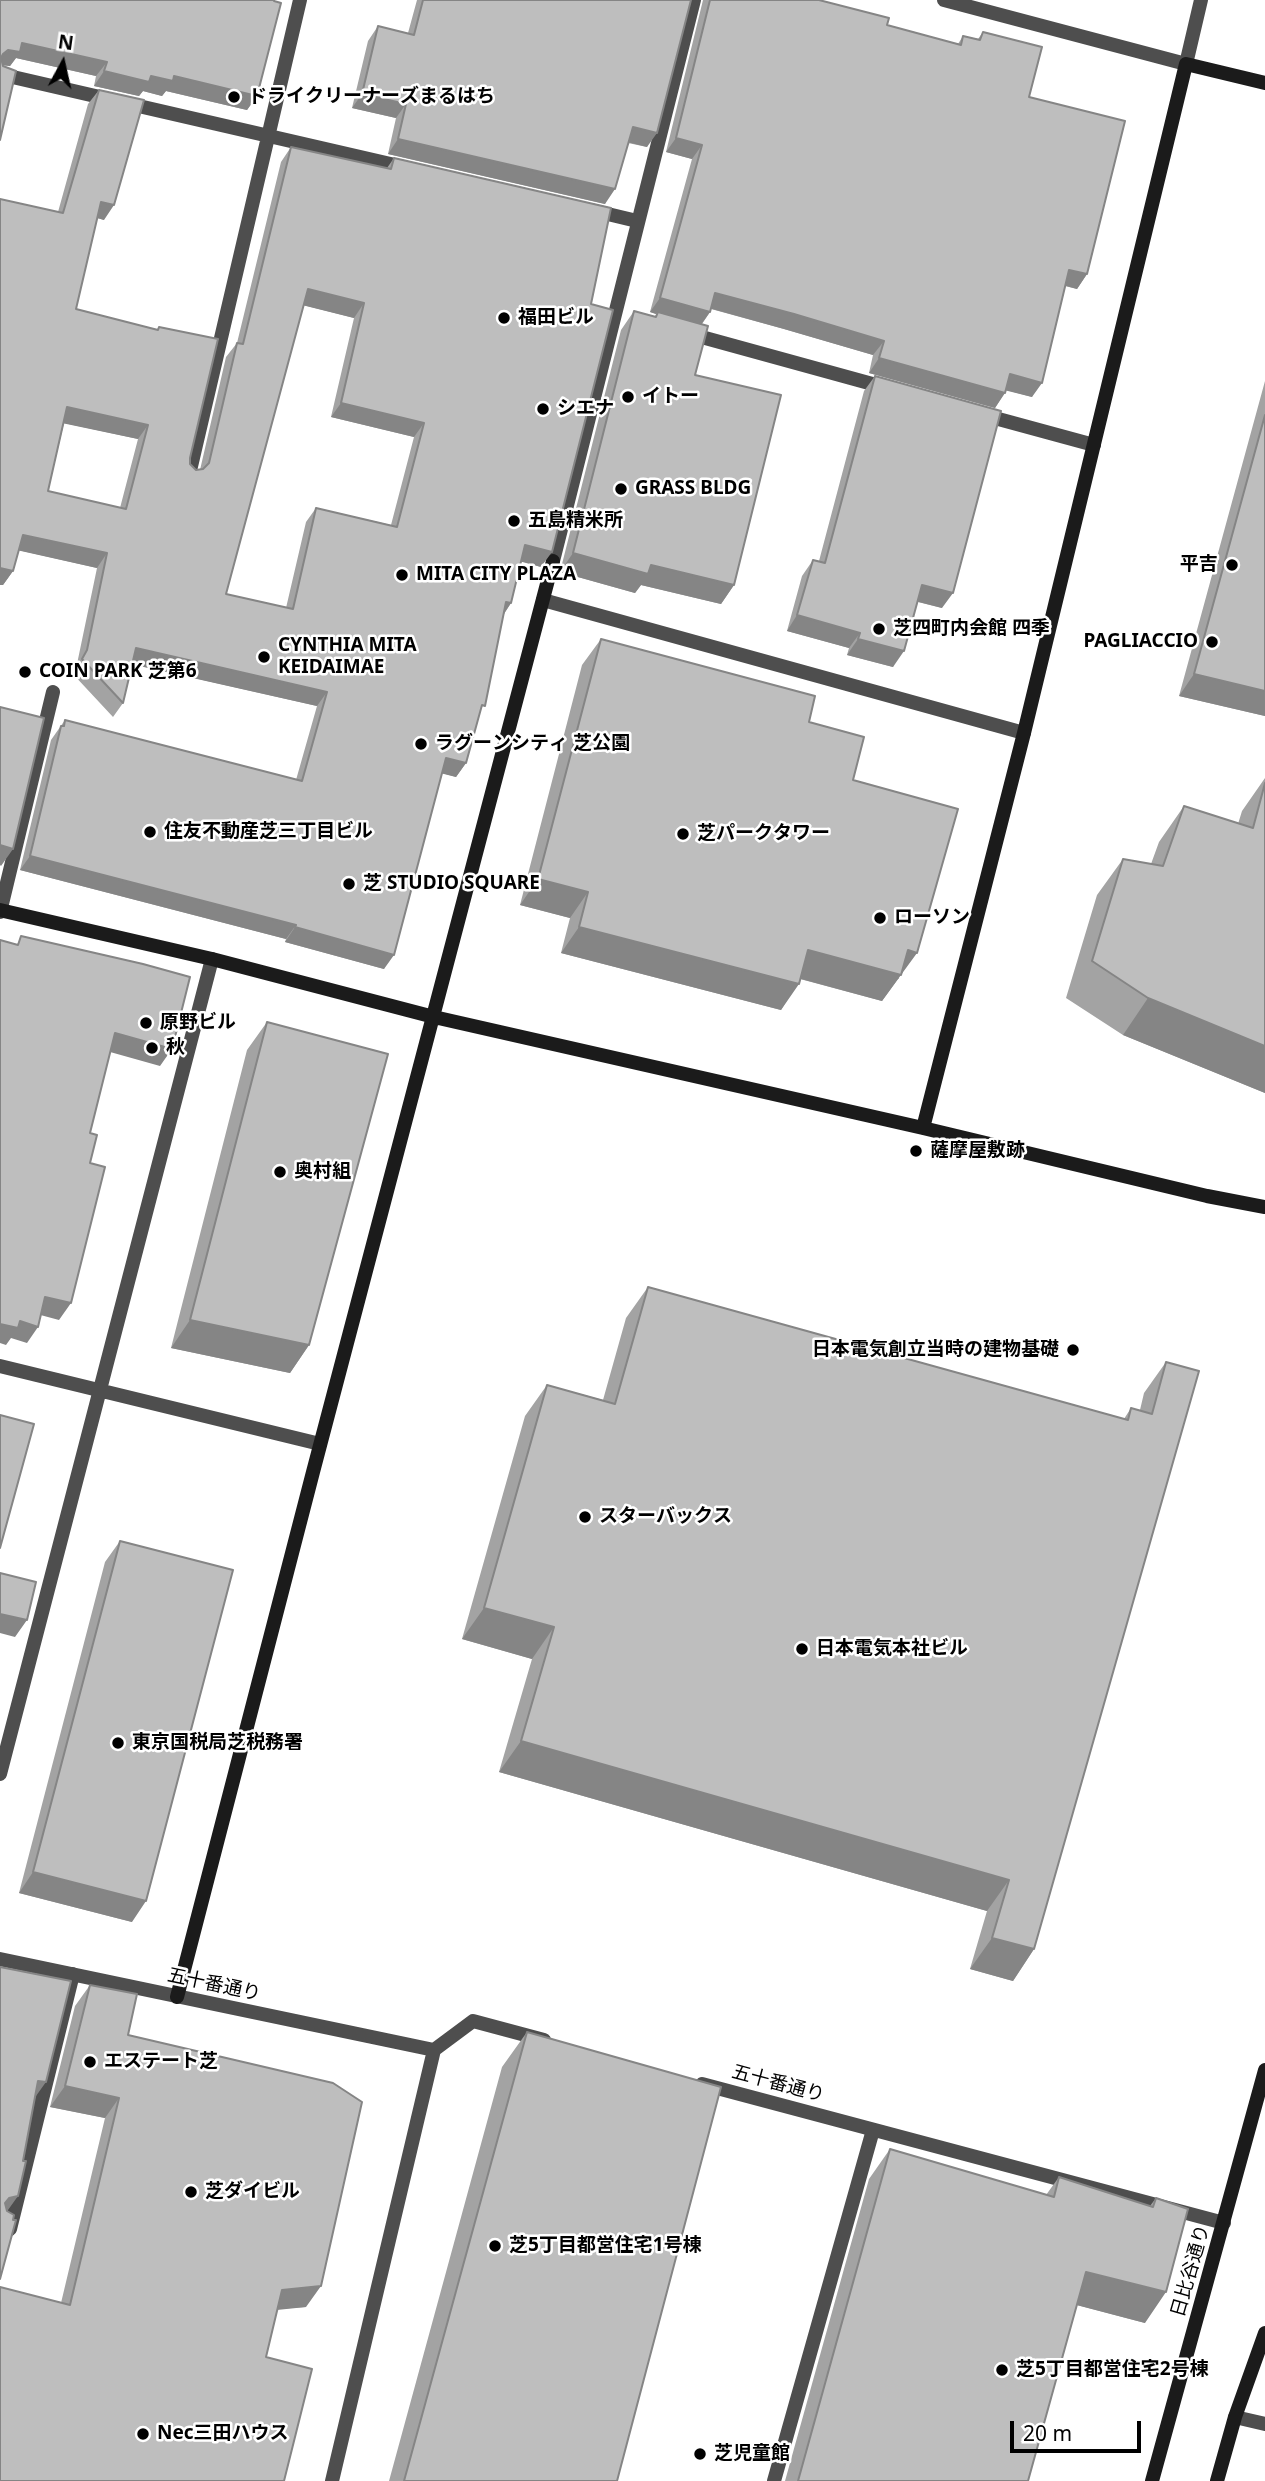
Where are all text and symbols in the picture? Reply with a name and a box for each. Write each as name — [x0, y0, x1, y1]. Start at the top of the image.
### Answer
north arrow — [28, 28, 98, 98]
text: N — [56, 28, 75, 56]
place label: ドライクリーナーズまるはち — [248, 86, 495, 108]
marker: ドライクリーナーズまるはち — [226, 89, 242, 105]
place label: 福田ビル — [518, 307, 594, 329]
marker: 福田ビル — [496, 310, 512, 326]
place label: イトー — [642, 386, 699, 408]
marker: イトー — [620, 389, 636, 405]
place label: シエナ — [557, 398, 614, 420]
marker: シエナ — [535, 401, 551, 417]
place label: GRASS BLDG — [635, 478, 751, 500]
marker: GRASS BLDG — [613, 481, 629, 497]
place label: 五島精米所 — [528, 510, 623, 532]
marker: 五島精米所 — [506, 513, 522, 529]
place label: 平吉 — [1180, 554, 1218, 576]
marker: 平吉 — [1224, 557, 1240, 573]
place label: MITA CITY PLAZA — [416, 564, 576, 586]
marker: MITA CITY PLAZA — [394, 567, 410, 583]
place label: 芝四町内会館 四季 — [893, 618, 1050, 640]
marker: 芝四町内会館 四季 — [871, 621, 887, 637]
place label: PAGLIACCIO — [1083, 631, 1198, 653]
marker: PAGLIACCIO — [1204, 634, 1220, 650]
place label: CYNTHIA MITA KEIDAIMAE — [278, 635, 417, 679]
marker: CYNTHIA MITA KEIDAIMAE — [256, 649, 272, 665]
place label: COIN PARK 芝第6 — [39, 661, 197, 683]
marker: COIN PARK 芝第6 — [17, 664, 33, 680]
place label: ラグーンシティ 芝公園 — [435, 733, 630, 755]
marker: ラグーンシティ 芝公園 — [413, 736, 429, 752]
place label: 住友不動産芝三丁目ビル — [164, 821, 373, 843]
place label: 芝パークタワー — [697, 823, 830, 845]
marker: 住友不動産芝三丁目ビル — [142, 824, 158, 840]
marker: 芝パークタワー — [675, 826, 691, 842]
place label: 芝 STUDIO SQUARE — [363, 873, 540, 895]
marker: 芝 STUDIO SQUARE — [341, 876, 357, 892]
place label: ローソン — [894, 907, 970, 929]
marker: ローソン — [872, 910, 888, 926]
place label: 原野ビル — [160, 1012, 236, 1034]
marker: 原野ビル — [138, 1015, 154, 1031]
place label: 秋 — [166, 1037, 185, 1059]
marker: 秋 — [144, 1040, 160, 1056]
place label: 薩摩屋敷跡 — [930, 1140, 1025, 1162]
marker: 薩摩屋敷跡 — [908, 1143, 924, 1159]
place label: 奥村組 — [294, 1161, 351, 1183]
marker: 奥村組 — [272, 1164, 288, 1180]
place label: 日本電気創立当時の建物基礎 — [812, 1339, 1059, 1361]
marker: 日本電気創立当時の建物基礎 — [1065, 1342, 1081, 1358]
place label: スターバックス — [599, 1506, 732, 1528]
marker: スターバックス — [577, 1509, 593, 1525]
place label: 日本電気本社ビル — [816, 1638, 968, 1660]
marker: 日本電気本社ビル — [794, 1641, 810, 1657]
place label: 東京国税局芝税務署 — [132, 1732, 303, 1754]
marker: 東京国税局芝税務署 — [110, 1735, 126, 1751]
street label: 五十番通り — [165, 1964, 263, 2006]
place label: エステート芝 — [104, 2051, 218, 2073]
marker: エステート芝 — [82, 2054, 98, 2070]
street label: 五十番通り — [729, 2061, 827, 2107]
place label: 芝ダイビル — [205, 2181, 300, 2203]
marker: 芝ダイビル — [183, 2184, 199, 2200]
street label: 日比谷通り — [1167, 2222, 1215, 2320]
place label: 芝5丁目都営住宅1号棟 — [509, 2235, 702, 2257]
marker: 芝5丁目都営住宅1号棟 — [487, 2238, 503, 2254]
place label: 芝5丁目都営住宅2号棟 — [1016, 2359, 1209, 2381]
marker: 芝5丁目都営住宅2号棟 — [994, 2362, 1010, 2378]
scale bar — [1013, 2408, 1144, 2452]
text: 20 m — [1023, 2419, 1072, 2447]
place label: Nec三田ハウス — [157, 2423, 289, 2445]
marker: Nec三田ハウス — [135, 2426, 151, 2442]
place label: 芝児童館 — [714, 2443, 790, 2465]
marker: 芝児童館 — [692, 2446, 708, 2462]

